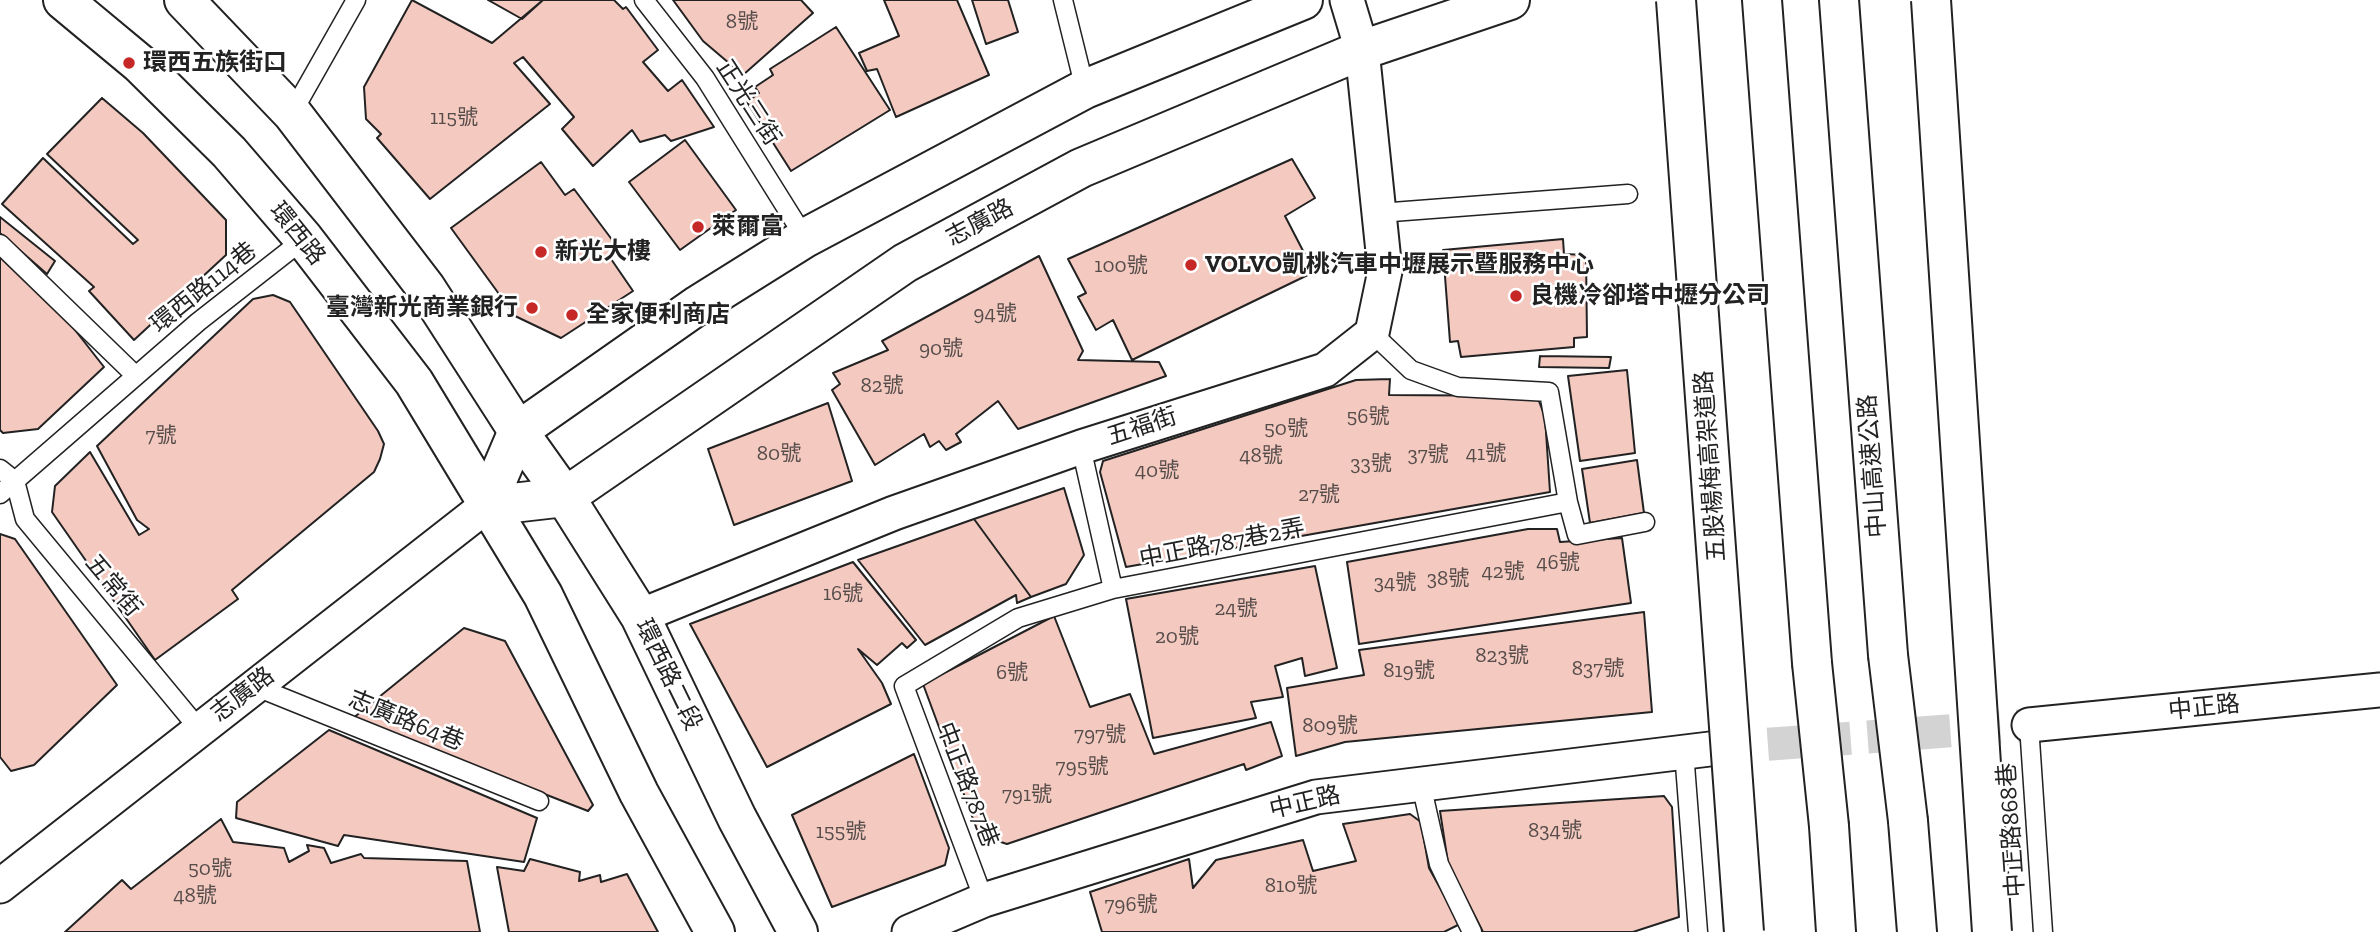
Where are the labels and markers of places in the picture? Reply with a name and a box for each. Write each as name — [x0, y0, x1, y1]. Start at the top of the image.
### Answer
place label: 環西五族街口 — [143, 49, 287, 77]
marker: 環西五族街口 — [121, 55, 137, 71]
place label: 萊爾富 — [712, 213, 784, 241]
marker: 萊爾富 — [690, 219, 706, 235]
place label: 新光大樓 — [555, 238, 651, 266]
marker: 新光大樓 — [533, 244, 549, 260]
place label: VOLVO凱桃汽車中壢展示暨服務中心 — [1205, 251, 1594, 279]
marker: VOLVO凱桃汽車中壢展示暨服務中心 — [1183, 257, 1199, 273]
place label: 良機冷卻塔中壢分公司 — [1530, 282, 1770, 310]
marker: 良機冷卻塔中壢分公司 — [1508, 288, 1524, 304]
place label: 臺灣新光商業銀行 — [326, 294, 518, 322]
marker: 臺灣新光商業銀行 — [524, 300, 540, 316]
place label: 全家便利商店 — [586, 301, 730, 329]
marker: 全家便利商店 — [564, 307, 580, 323]

